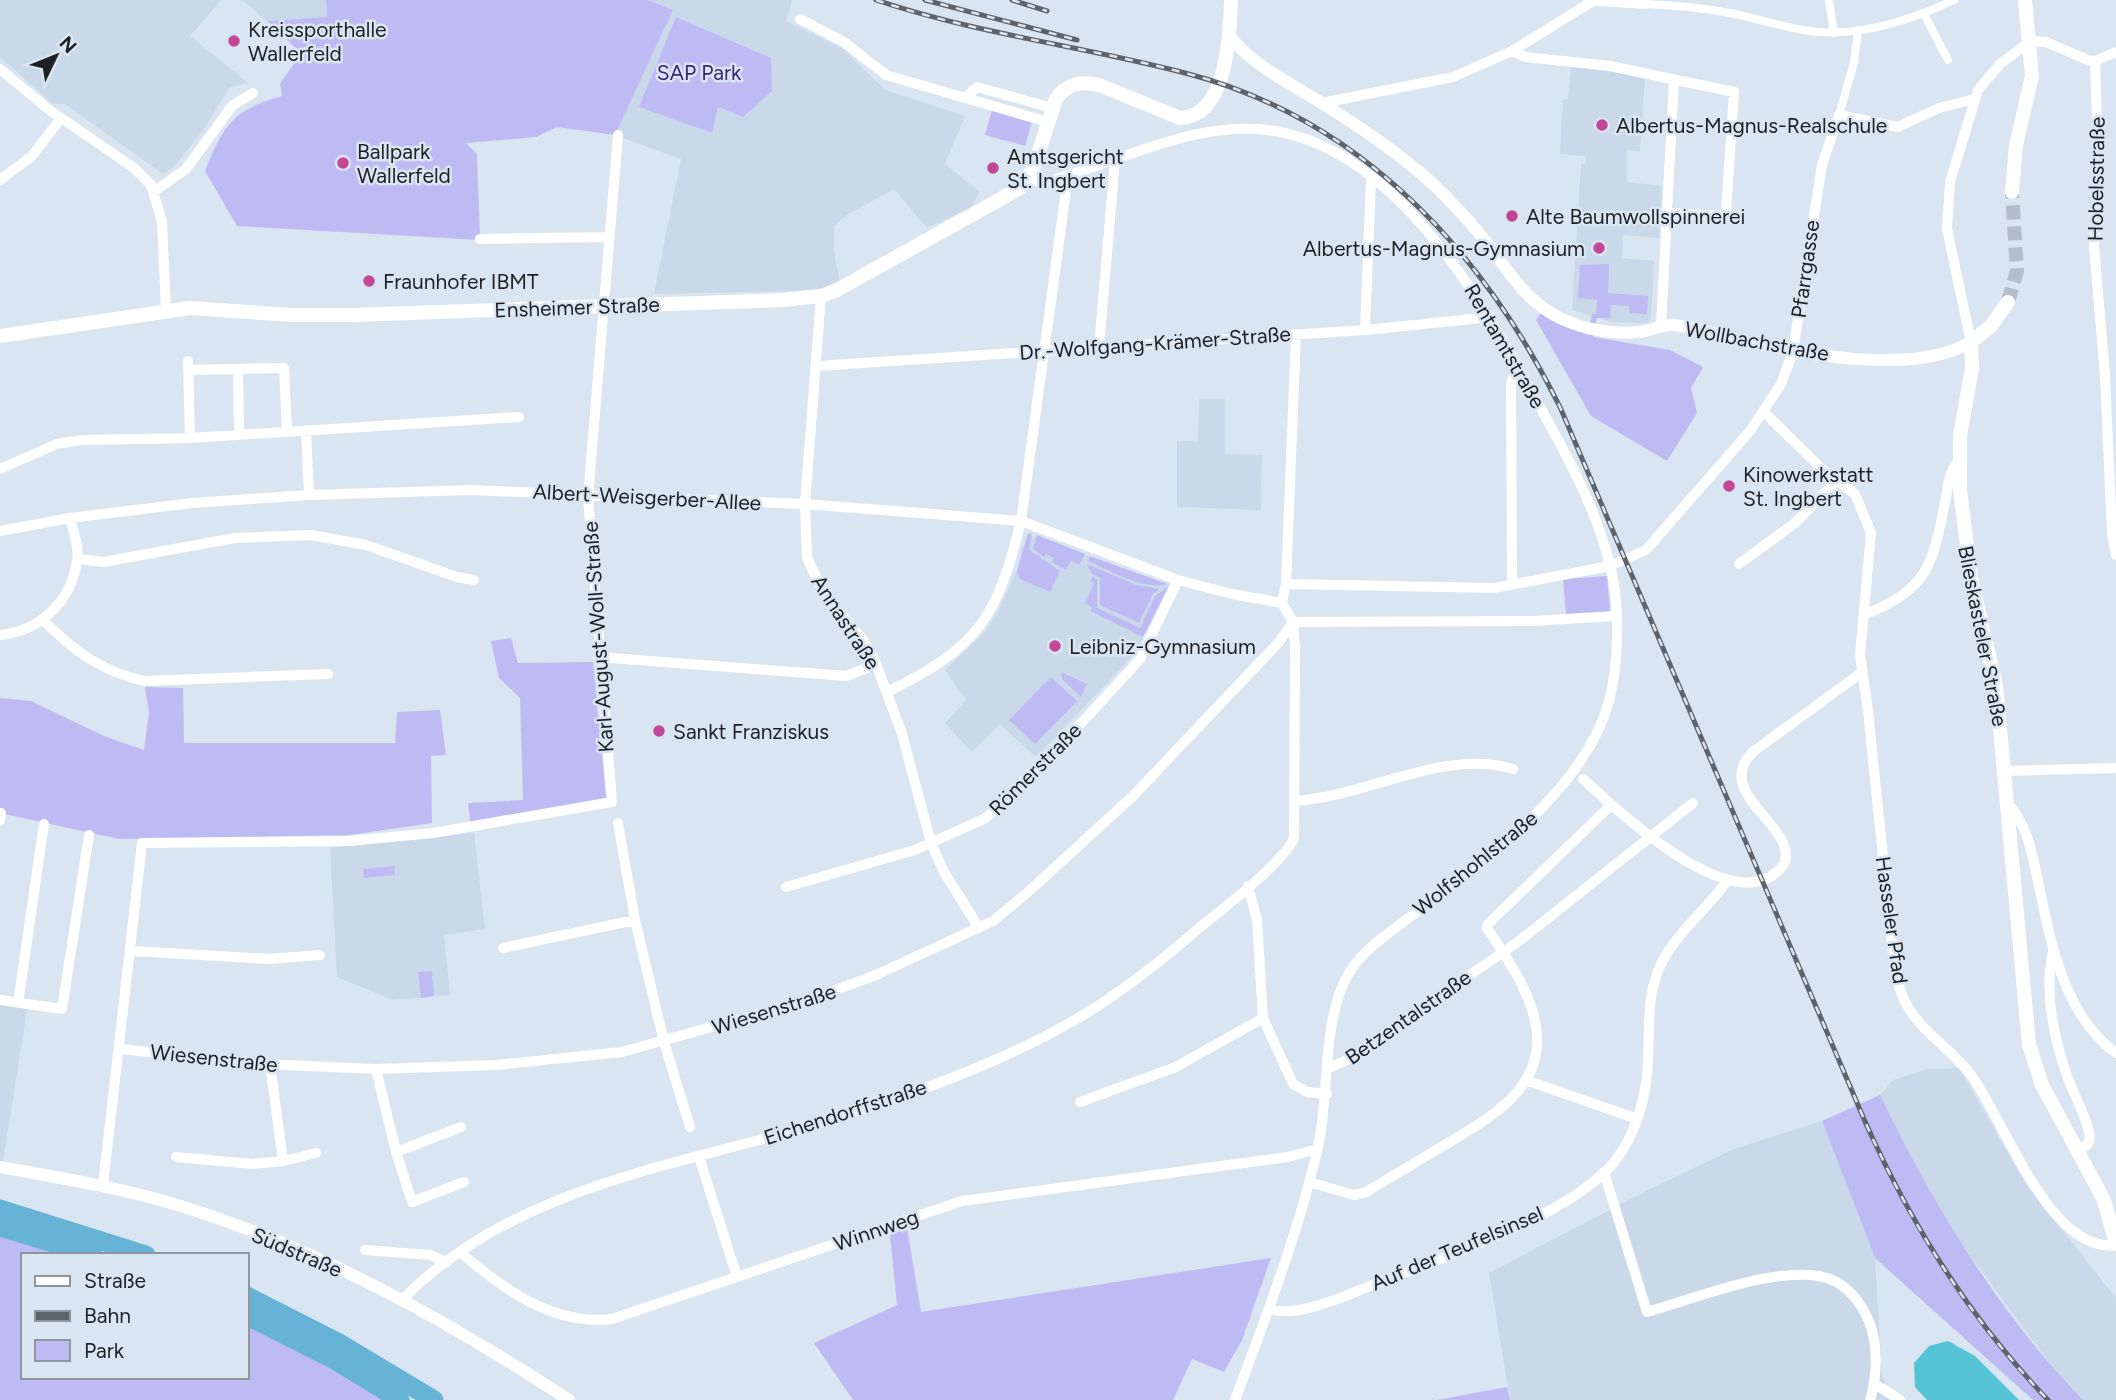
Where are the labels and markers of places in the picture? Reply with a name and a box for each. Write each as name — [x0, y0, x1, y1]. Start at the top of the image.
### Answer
place label: Kreissporthalle Wallerfeld — [248, 17, 387, 66]
marker: Kreissporthalle Wallerfeld — [226, 33, 242, 49]
place label: Albertus-Magnus-Realschule — [1616, 113, 1887, 138]
marker: Albertus-Magnus-Realschule — [1594, 117, 1610, 133]
place label: Ballpark Wallerfeld — [357, 139, 451, 188]
place label: Amtsgericht St. Ingbert — [1007, 144, 1124, 193]
marker: Ballpark Wallerfeld — [335, 155, 351, 171]
marker: Amtsgericht St. Ingbert — [985, 160, 1001, 176]
place label: Alte Baumwollspinnerei — [1526, 204, 1745, 229]
marker: Alte Baumwollspinnerei — [1504, 208, 1520, 224]
place label: Albertus-Magnus-Gymnasium — [1303, 236, 1585, 261]
marker: Albertus-Magnus-Gymnasium — [1591, 240, 1607, 256]
place label: Fraunhofer IBMT — [383, 269, 539, 294]
marker: Fraunhofer IBMT — [361, 273, 377, 289]
place label: Kinowerkstatt St. Ingbert — [1743, 462, 1874, 511]
marker: Kinowerkstatt St. Ingbert — [1721, 478, 1737, 494]
place label: Leibniz-Gymnasium — [1069, 634, 1256, 659]
marker: Leibniz-Gymnasium — [1047, 638, 1063, 654]
place label: Sankt Franziskus — [673, 719, 829, 744]
marker: Sankt Franziskus — [651, 723, 667, 739]

